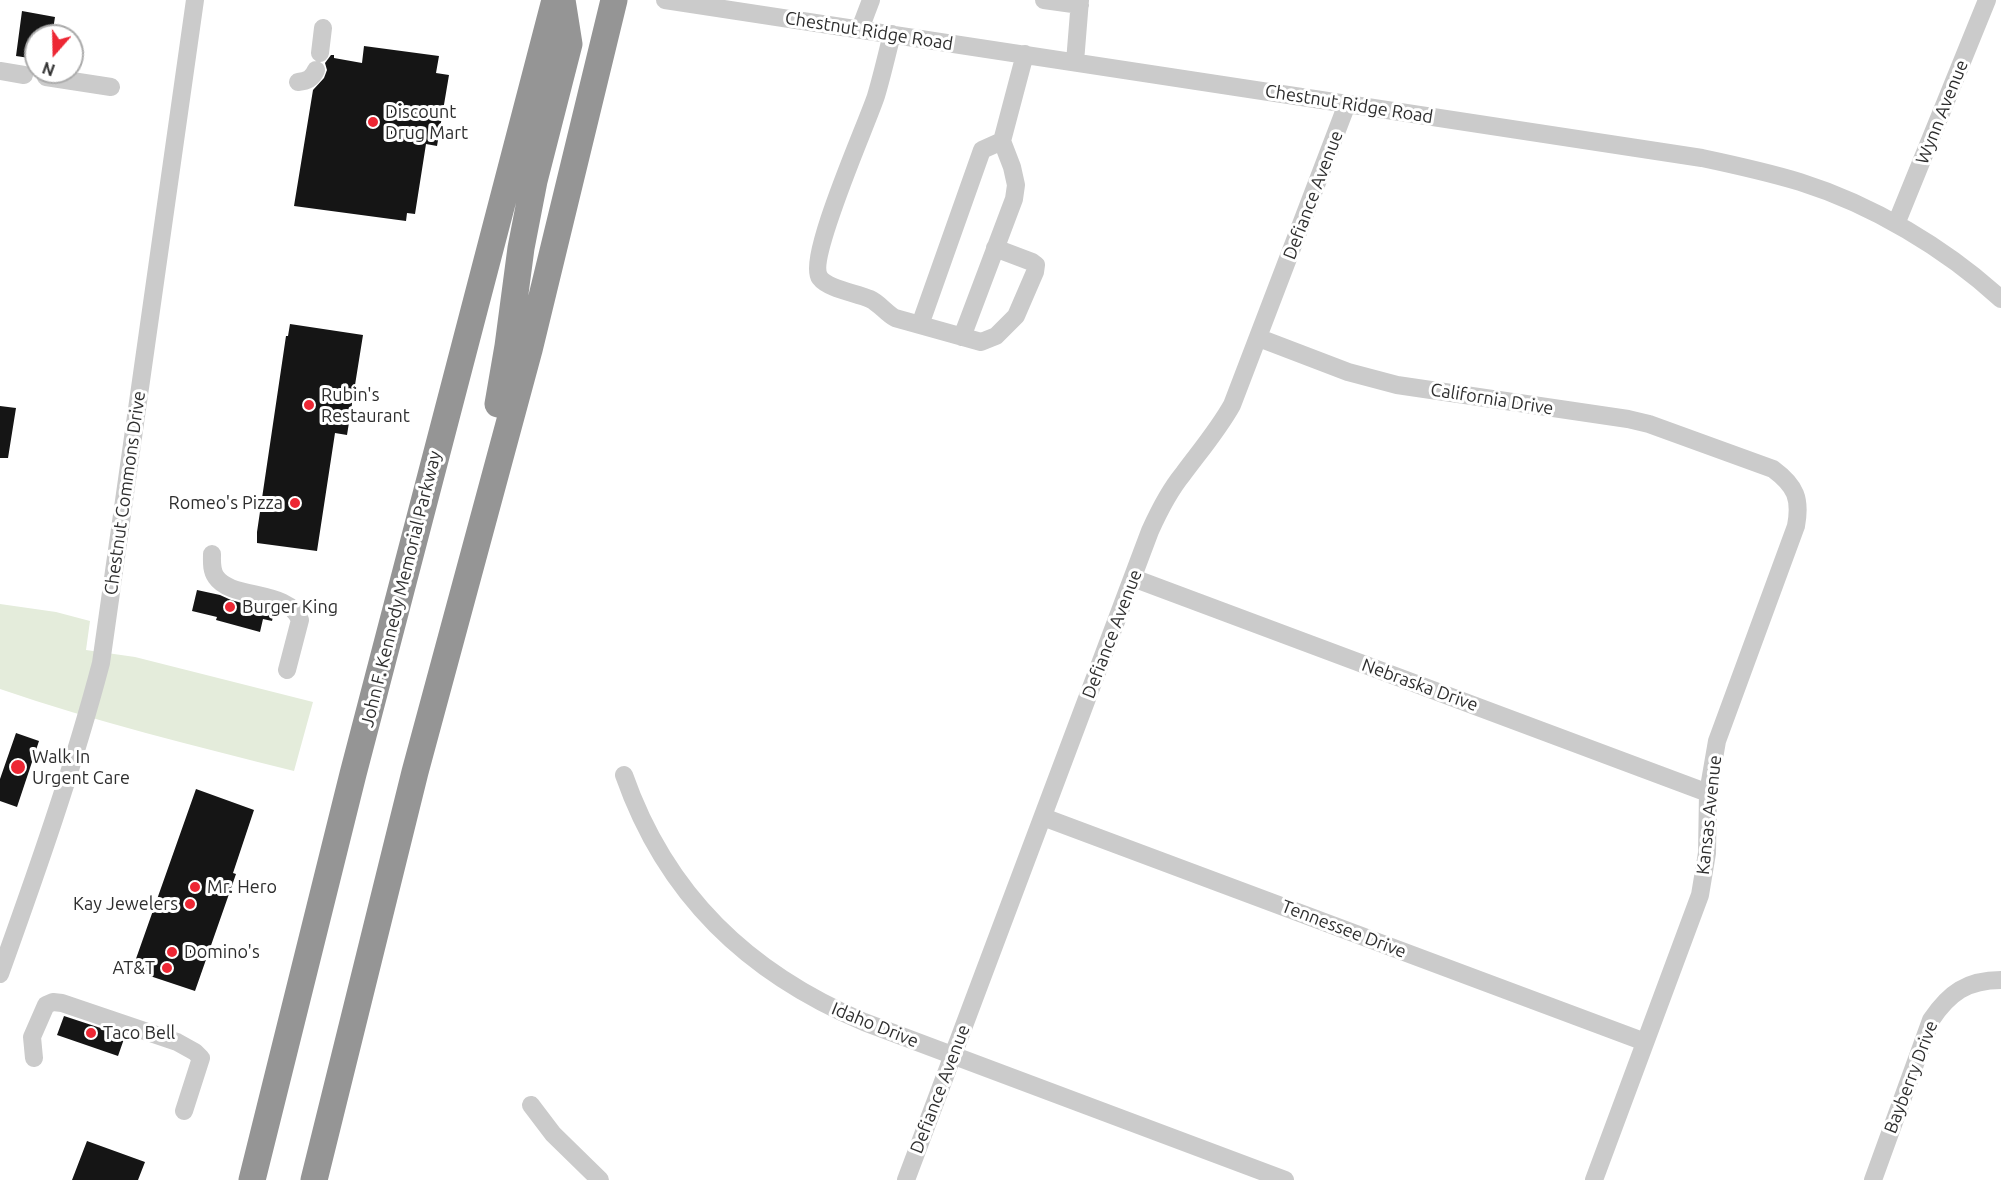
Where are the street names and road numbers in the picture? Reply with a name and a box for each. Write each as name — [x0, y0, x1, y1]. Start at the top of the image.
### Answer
street label: Chestnut Ridge Road — [783, 7, 955, 55]
street label: Wynn Avenue — [1911, 57, 1973, 167]
street label: Chestnut Ridge Road — [1263, 80, 1435, 128]
street label: Defiance Avenue — [1278, 127, 1348, 263]
street label: California Drive — [1429, 379, 1555, 419]
street label: Chestnut Commons Drive — [100, 390, 150, 596]
street label: John F. Kennedy Memorial Parkway — [356, 449, 446, 729]
street label: Defiance Avenue — [1077, 566, 1147, 702]
street label: Nebraska Drive — [1359, 654, 1481, 716]
street label: Kansas Avenue — [1692, 754, 1726, 876]
street label: Tennessee Drive — [1279, 895, 1409, 963]
street label: Idaho Drive — [828, 998, 922, 1052]
street label: Bayberry Drive — [1880, 1017, 1942, 1137]
street label: Defiance Avenue — [905, 1021, 975, 1157]

